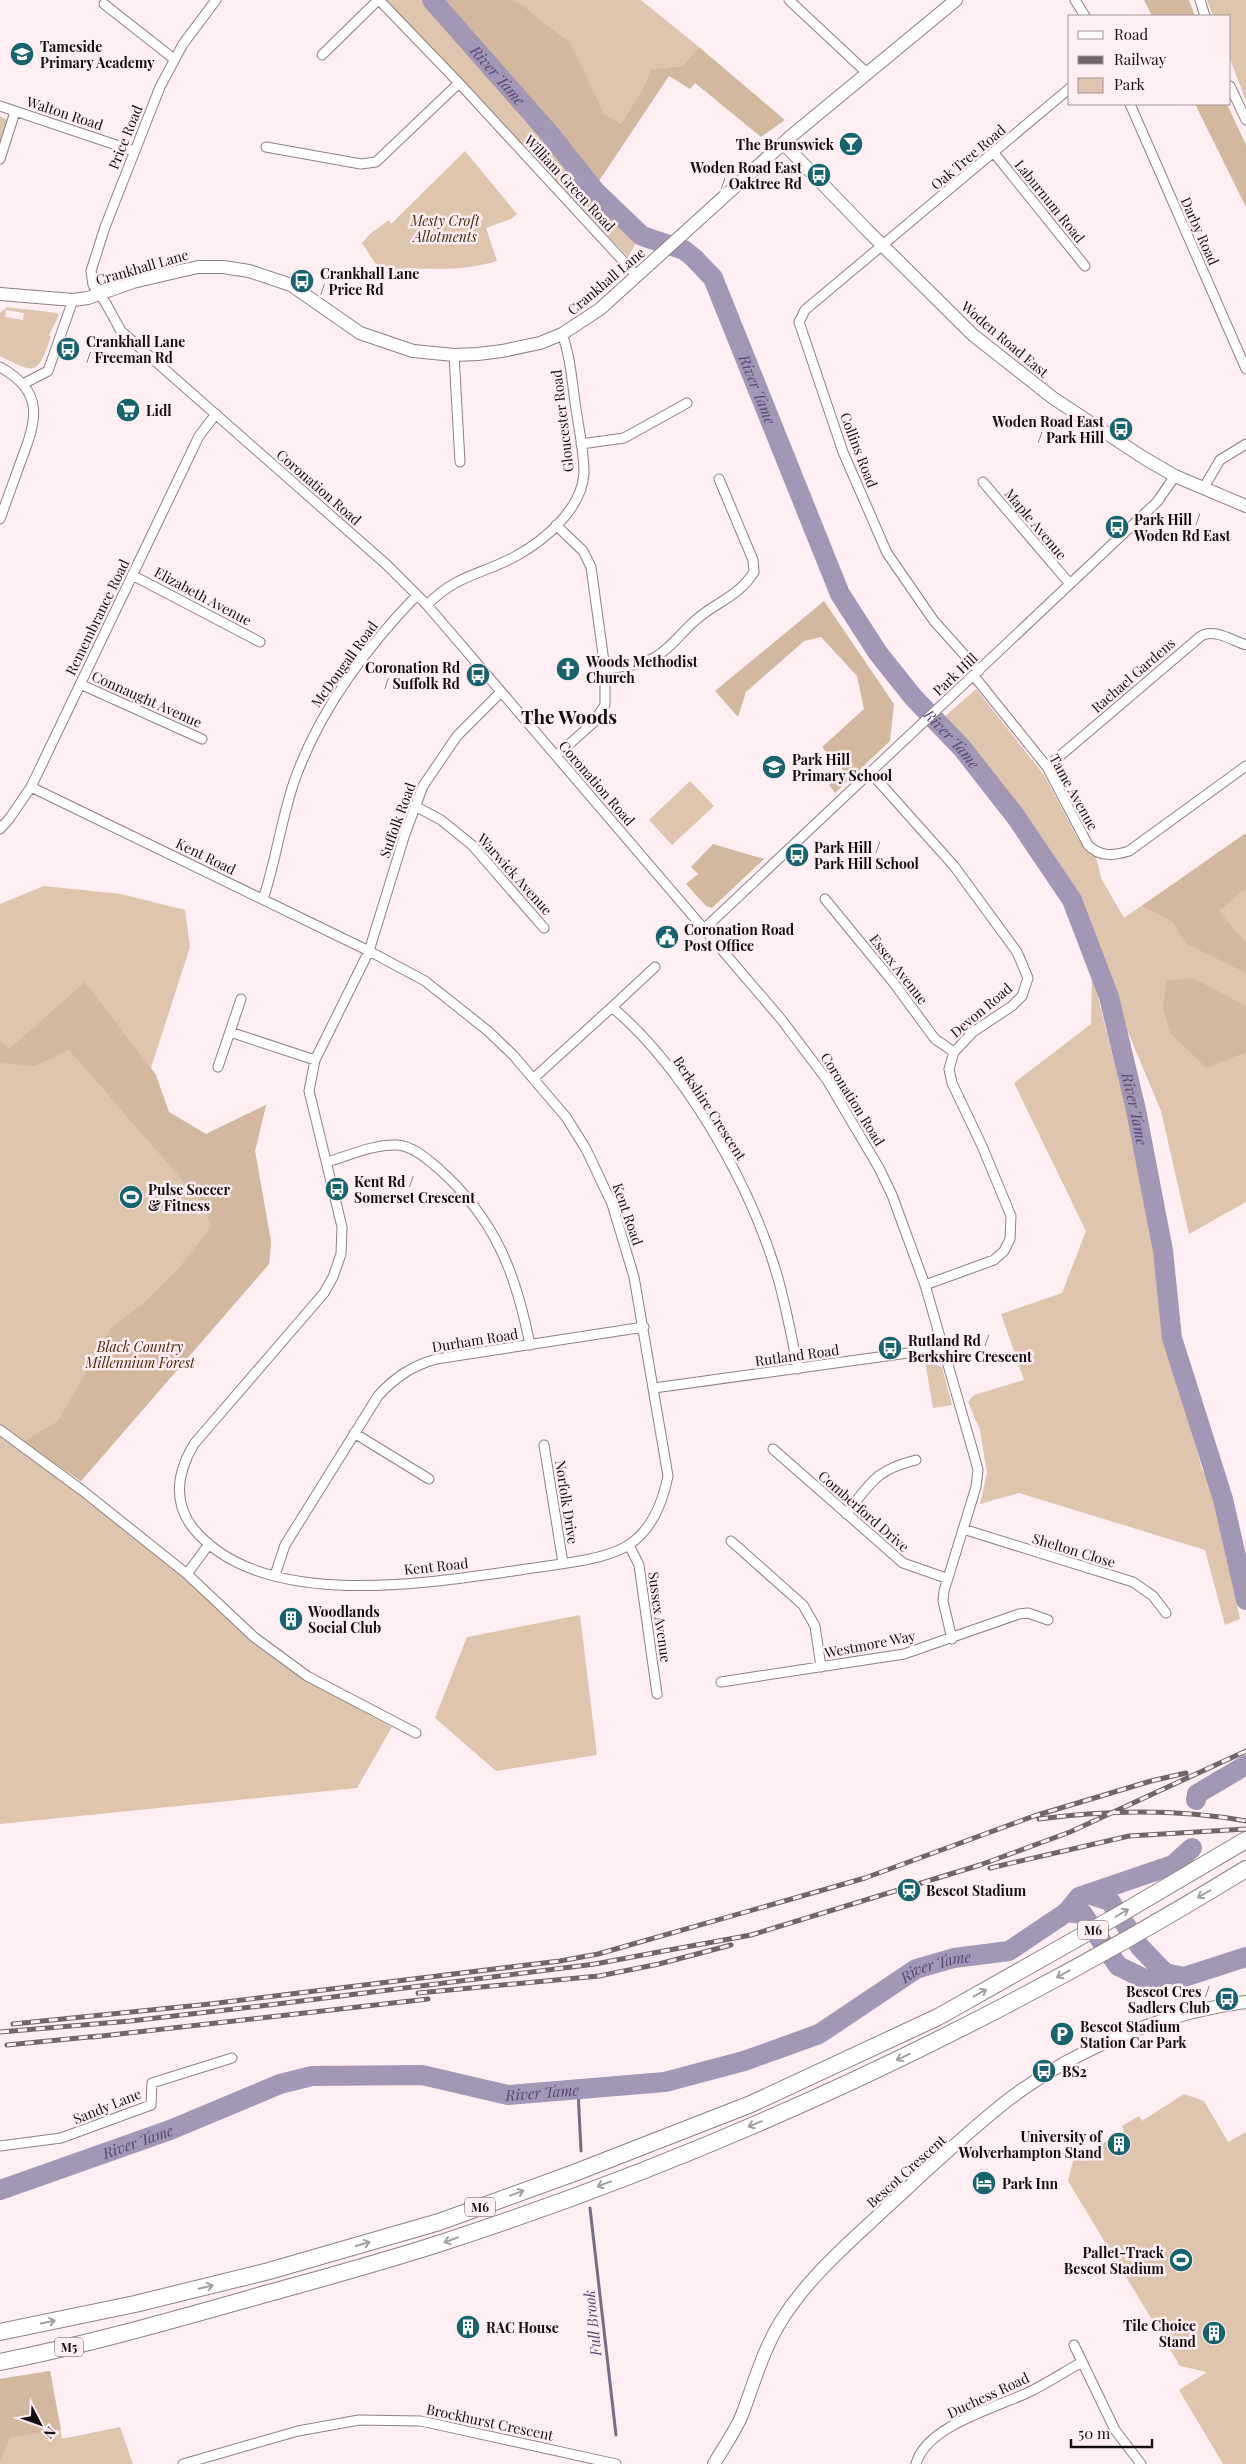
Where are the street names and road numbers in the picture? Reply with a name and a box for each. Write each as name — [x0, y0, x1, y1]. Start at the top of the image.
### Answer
street label: Walton Road — [23, 91, 106, 134]
street label: Price Road — [104, 102, 146, 172]
street label: Oak Tree Road — [927, 120, 1009, 194]
street label: William Green Road — [520, 130, 620, 235]
street label: Laburnum Road — [1011, 155, 1089, 247]
street label: Darby Road — [1177, 194, 1223, 268]
street label: Crankhall Lane — [563, 243, 649, 319]
street label: Crankhall Lane — [93, 245, 191, 289]
street label: Woden Road East — [957, 296, 1053, 382]
street label: Gloucester Road — [546, 369, 578, 473]
street label: Collins Road — [836, 410, 882, 490]
street label: Coronation Road — [273, 445, 365, 529]
street label: Maple Avenue — [1001, 484, 1071, 564]
street label: Remembrance Road — [61, 556, 133, 678]
street label: Elizabeth Avenue — [151, 562, 255, 630]
street label: McDougall Road — [306, 617, 382, 711]
street label: Rachael Gardens — [1087, 633, 1179, 717]
street label: Park Hill — [929, 648, 981, 700]
street label: Connaught Avenue — [89, 666, 205, 732]
street label: Coronation Road — [555, 737, 639, 829]
street label: Tame Avenue — [1045, 751, 1103, 833]
street label: Suffolk Road — [375, 780, 419, 860]
street label: Warwick Avenue — [473, 828, 557, 919]
street label: Kent Road — [173, 833, 239, 879]
street label: Essex Avenue — [866, 930, 932, 1008]
street label: Devon Road — [946, 979, 1016, 1041]
street label: Coronation Road — [817, 1049, 889, 1149]
street label: Berkshire Crescent — [669, 1052, 751, 1165]
street label: Kent Road — [608, 1180, 648, 1248]
street label: Durham Road — [430, 1324, 520, 1356]
street label: Rutland Road — [754, 1340, 840, 1370]
street label: Norfolk Drive — [551, 1459, 583, 1545]
street label: Comberford Drive — [814, 1466, 914, 1556]
street label: Shelton Close — [1030, 1528, 1118, 1572]
street label: Kent Road — [403, 1553, 469, 1579]
street label: Sussex Avenue — [644, 1570, 676, 1664]
street label: Westmore Way — [822, 1626, 917, 1662]
road number: M6 — [1078, 1920, 1108, 1940]
street label: Sandy Lane — [70, 2084, 144, 2128]
street label: Bescot Crescent — [862, 2129, 951, 2212]
road number: M6 — [465, 2198, 495, 2216]
road number: M5 — [55, 2338, 83, 2356]
street label: Duchess Road — [944, 2368, 1032, 2422]
street label: Brockhurst Crescent — [425, 2399, 556, 2445]

